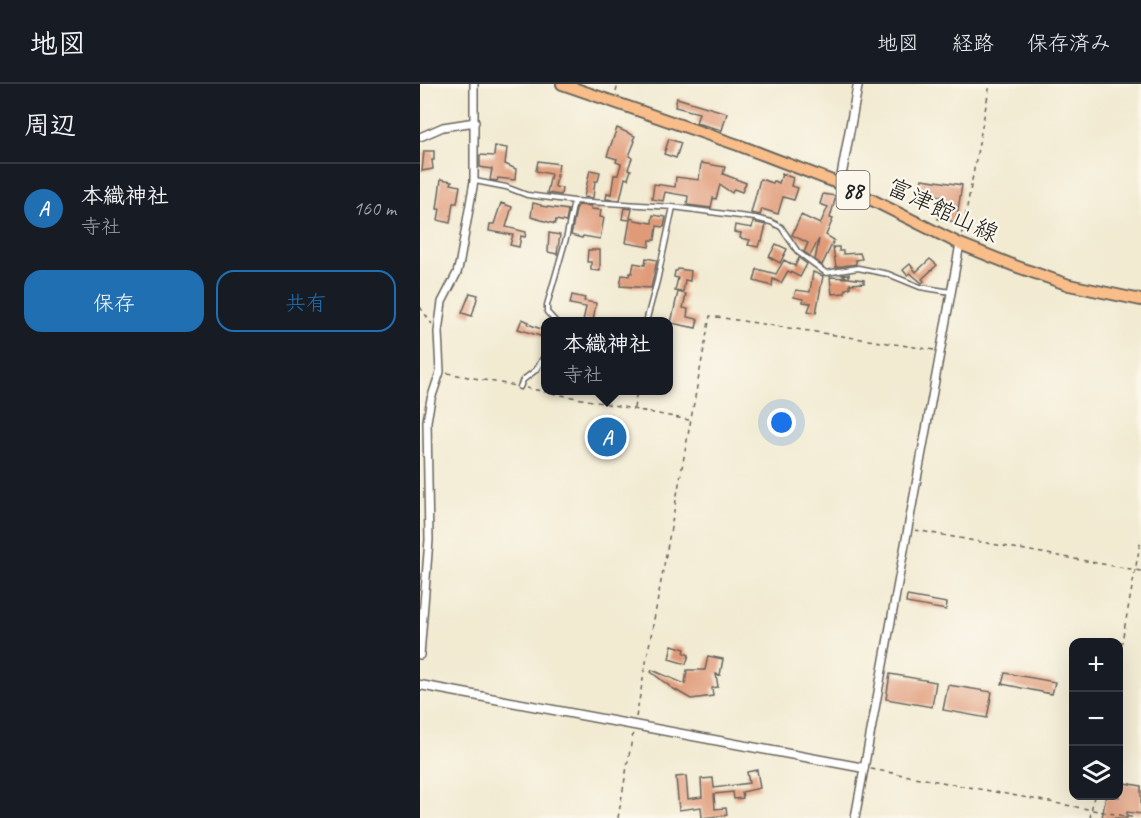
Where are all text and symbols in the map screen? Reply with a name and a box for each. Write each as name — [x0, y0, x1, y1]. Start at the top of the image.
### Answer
text: 地図 — [30, 26, 86, 61]
text: 地図 — [877, 30, 919, 56]
text: 経路 — [952, 30, 994, 56]
text: 保存済み — [1027, 30, 1111, 56]
text: 周辺 — [24, 109, 76, 142]
road number: 88 — [836, 171, 870, 209]
street label: 富津館山線 — [882, 171, 1004, 249]
text: 本織神社 — [81, 182, 169, 210]
text: A — [38, 196, 49, 221]
text: 160 m — [353, 196, 396, 221]
text: 寺社 — [81, 214, 121, 239]
button: 保存 — [24, 270, 204, 332]
button: 共有 — [216, 270, 396, 332]
popup — [541, 317, 673, 395]
text: 本織神社 — [563, 330, 651, 358]
text: 寺社 — [563, 362, 603, 387]
your location — [767, 408, 796, 437]
pin: A — [588, 414, 627, 460]
map controls — [1069, 638, 1123, 800]
button: + — [1069, 638, 1123, 692]
button: − — [1069, 692, 1123, 746]
button: layers — [1069, 746, 1123, 800]

